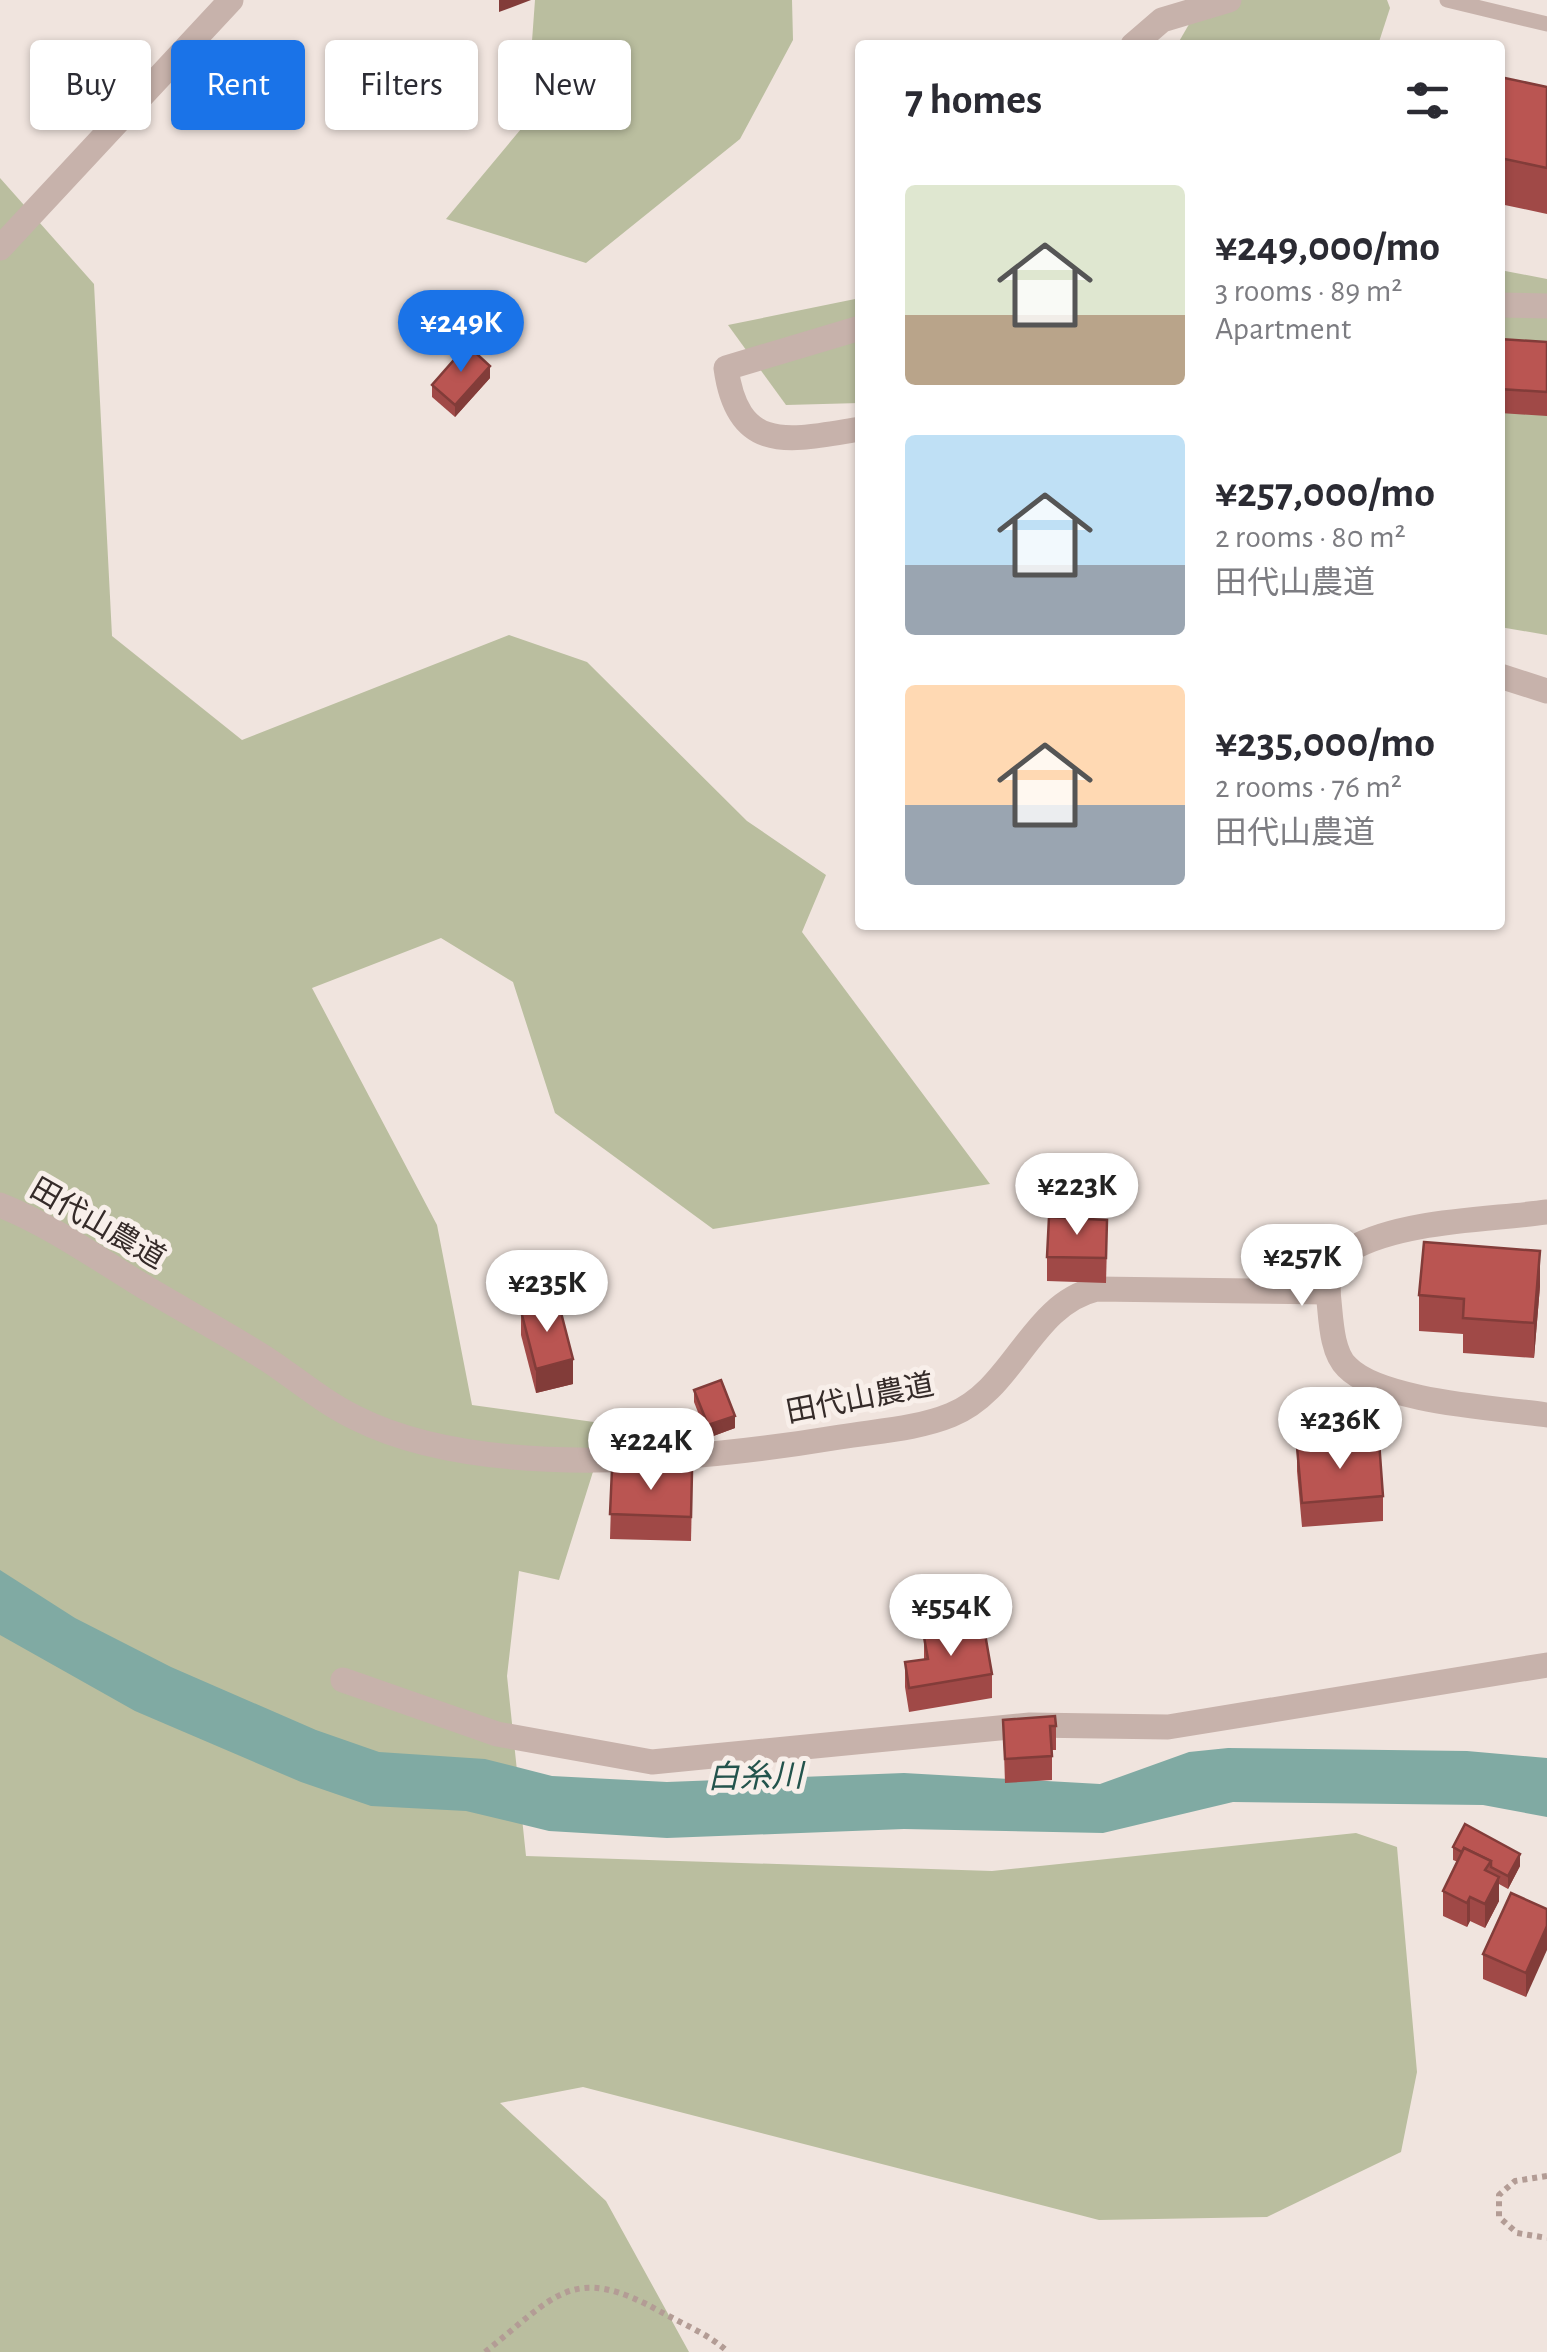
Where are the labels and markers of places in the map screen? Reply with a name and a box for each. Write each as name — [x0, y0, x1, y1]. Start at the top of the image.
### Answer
pin: ¥249K — [391, 290, 531, 375]
pin: ¥223K — [1007, 1153, 1147, 1238]
pin: ¥257K — [1232, 1224, 1372, 1309]
pin: ¥235K — [477, 1250, 617, 1335]
pin: ¥236K — [1270, 1387, 1410, 1472]
pin: ¥224K — [581, 1408, 721, 1493]
pin: ¥554K — [881, 1574, 1021, 1659]

